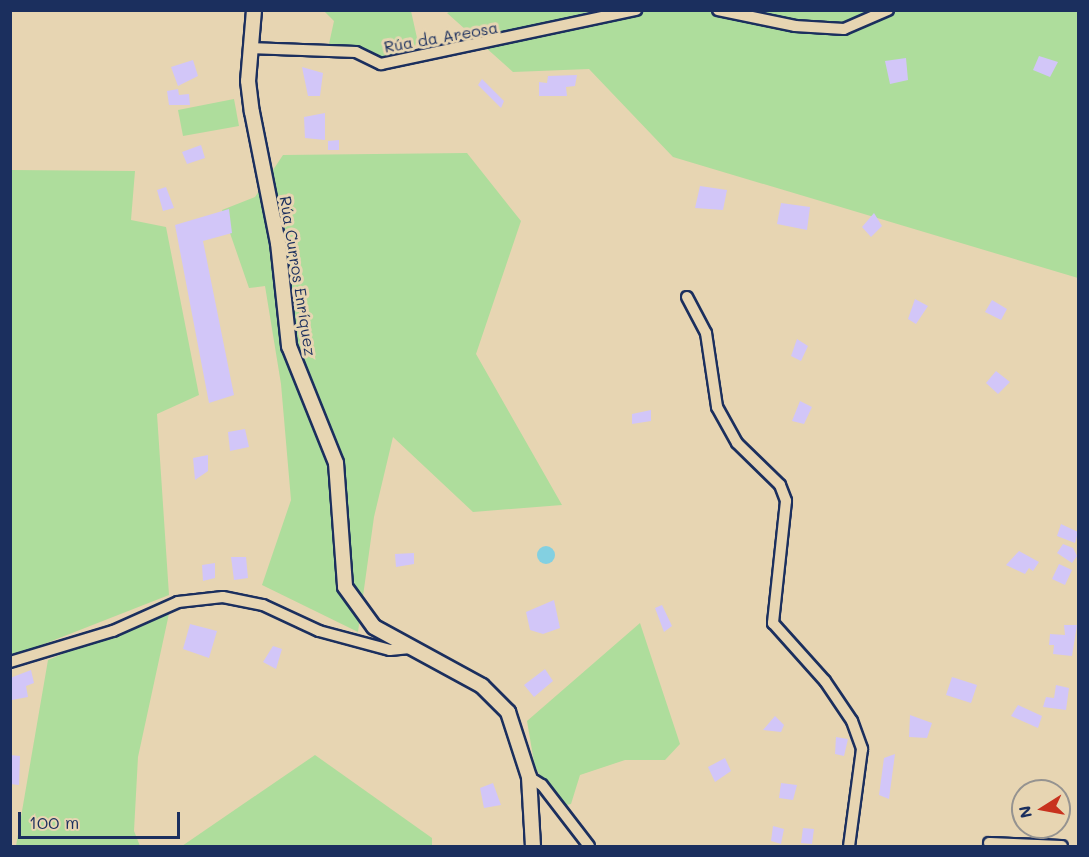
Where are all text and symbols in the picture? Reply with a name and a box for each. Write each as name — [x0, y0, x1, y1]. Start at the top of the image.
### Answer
street label: Rúa da Areosa — [382, 18, 500, 56]
street label: Rúa Curros Enríquez — [276, 195, 320, 357]
north arrow — [1011, 779, 1071, 839]
scale bar — [21, 800, 183, 838]
text: N — [1013, 804, 1036, 820]
text: 100 m — [29, 810, 79, 834]

